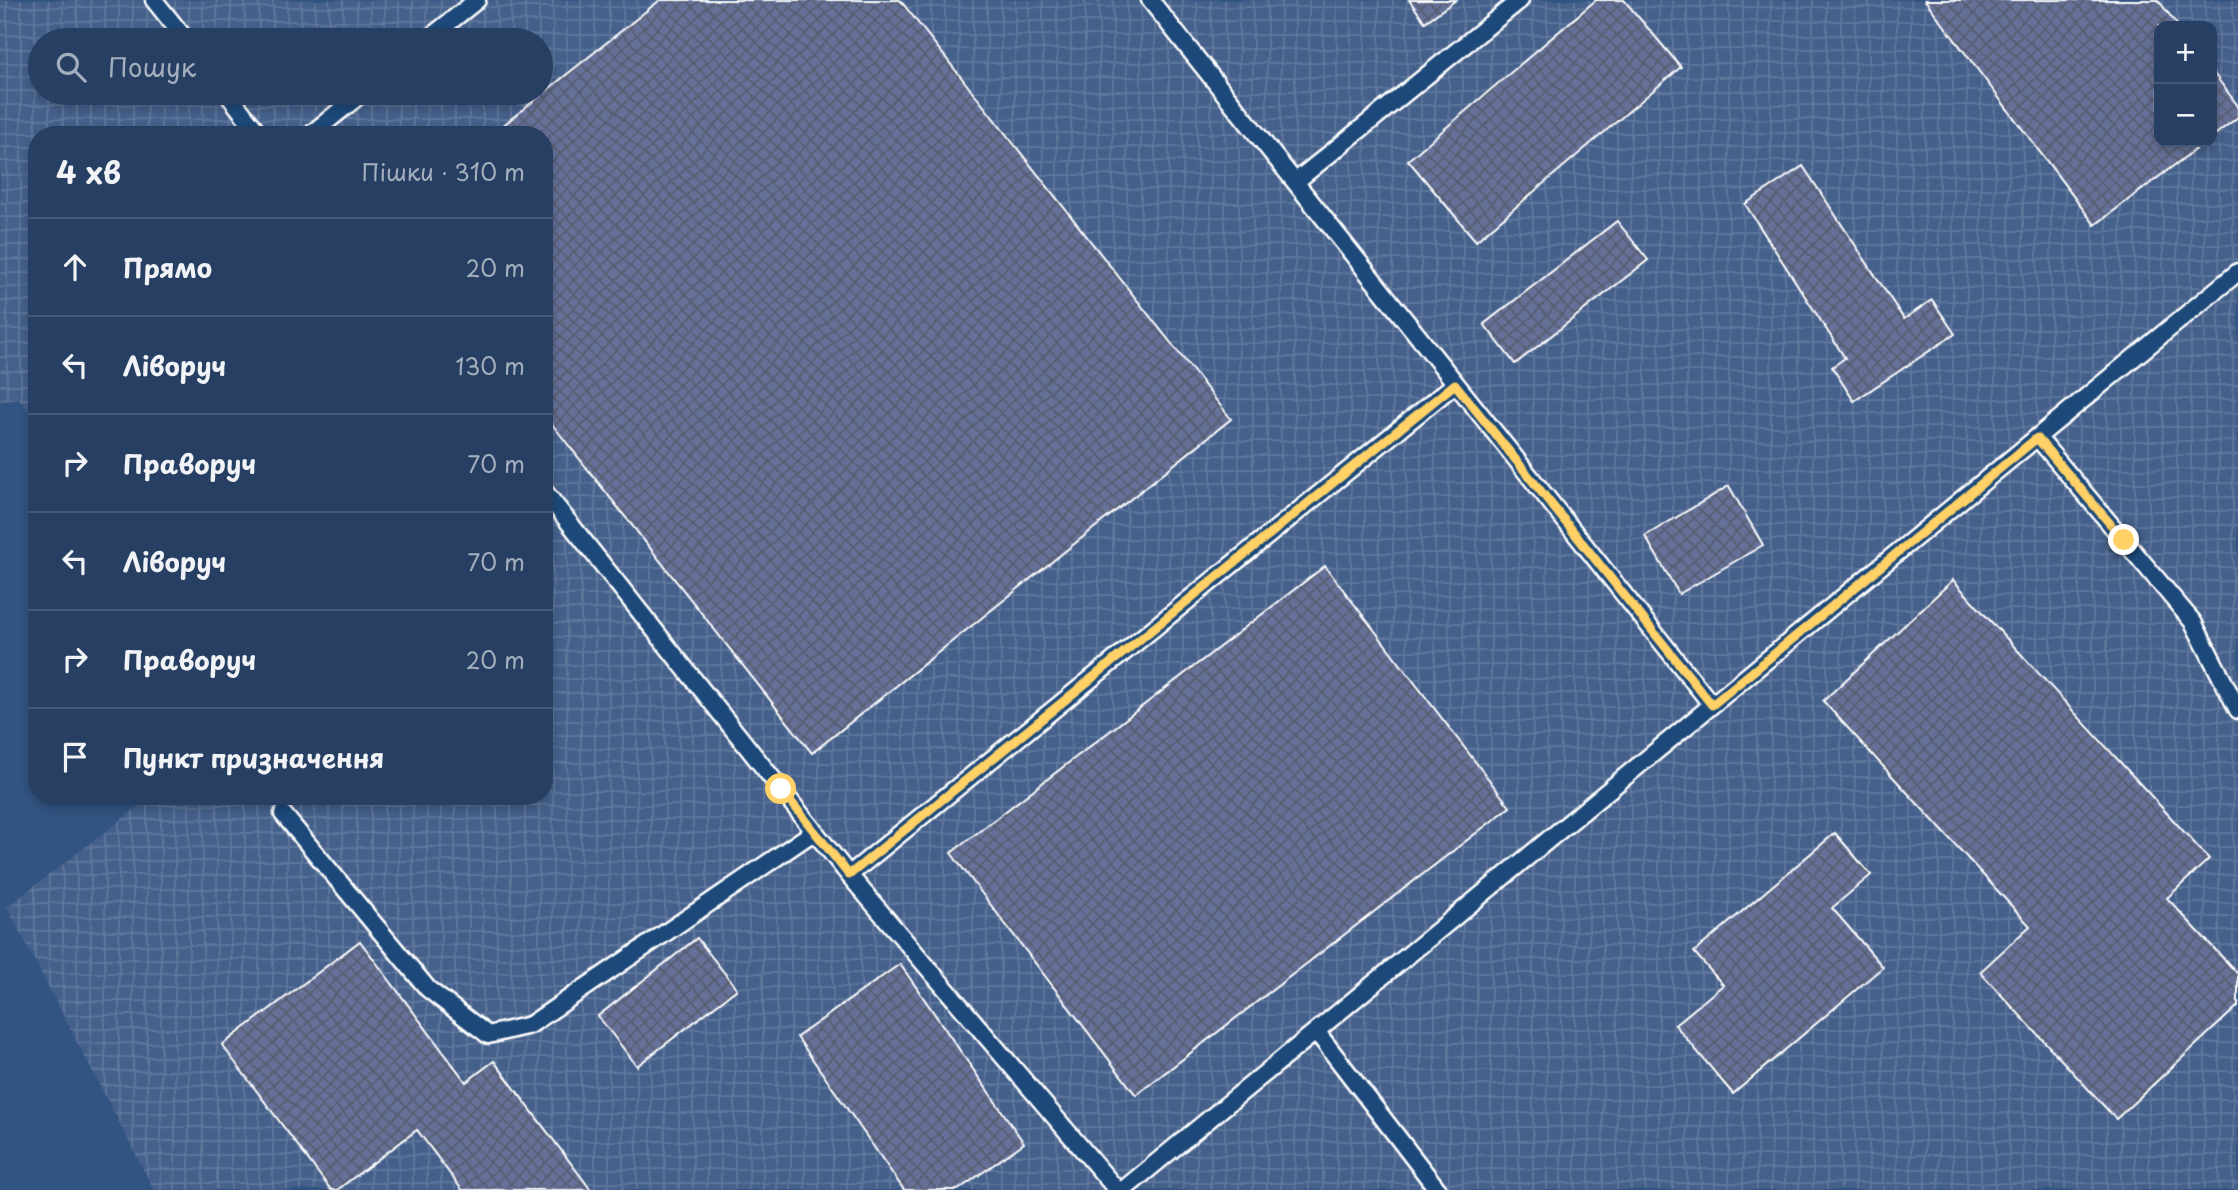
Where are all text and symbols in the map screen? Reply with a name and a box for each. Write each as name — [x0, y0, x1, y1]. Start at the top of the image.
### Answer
map controls — [2154, 21, 2217, 147]
button: + — [2154, 21, 2217, 84]
search box — [28, 28, 553, 105]
text: Пошук — [108, 47, 196, 86]
icon: search — [52, 48, 90, 86]
button: − — [2154, 84, 2217, 147]
text: 4 хв — [56, 149, 121, 194]
text: Пішки · 310 m — [362, 154, 525, 189]
icon: ahead — [56, 248, 94, 286]
text: Прямо — [123, 248, 212, 287]
text: 20 m — [466, 250, 525, 285]
icon: left — [56, 346, 94, 384]
text: Ліворуч — [123, 346, 226, 385]
text: 130 m — [455, 348, 525, 383]
icon: right — [56, 444, 94, 482]
text: Праворуч — [123, 444, 256, 483]
text: 70 m — [467, 446, 525, 481]
route end — [2108, 524, 2139, 555]
icon: left — [56, 542, 94, 580]
text: Ліворуч — [123, 542, 226, 581]
text: 70 m — [467, 544, 525, 579]
icon: right — [56, 640, 94, 678]
text: Праворуч — [123, 640, 256, 679]
text: 20 m — [466, 642, 525, 677]
icon: arrive — [56, 738, 94, 776]
text: Пункт призначення — [123, 738, 384, 777]
route start — [765, 773, 796, 804]

